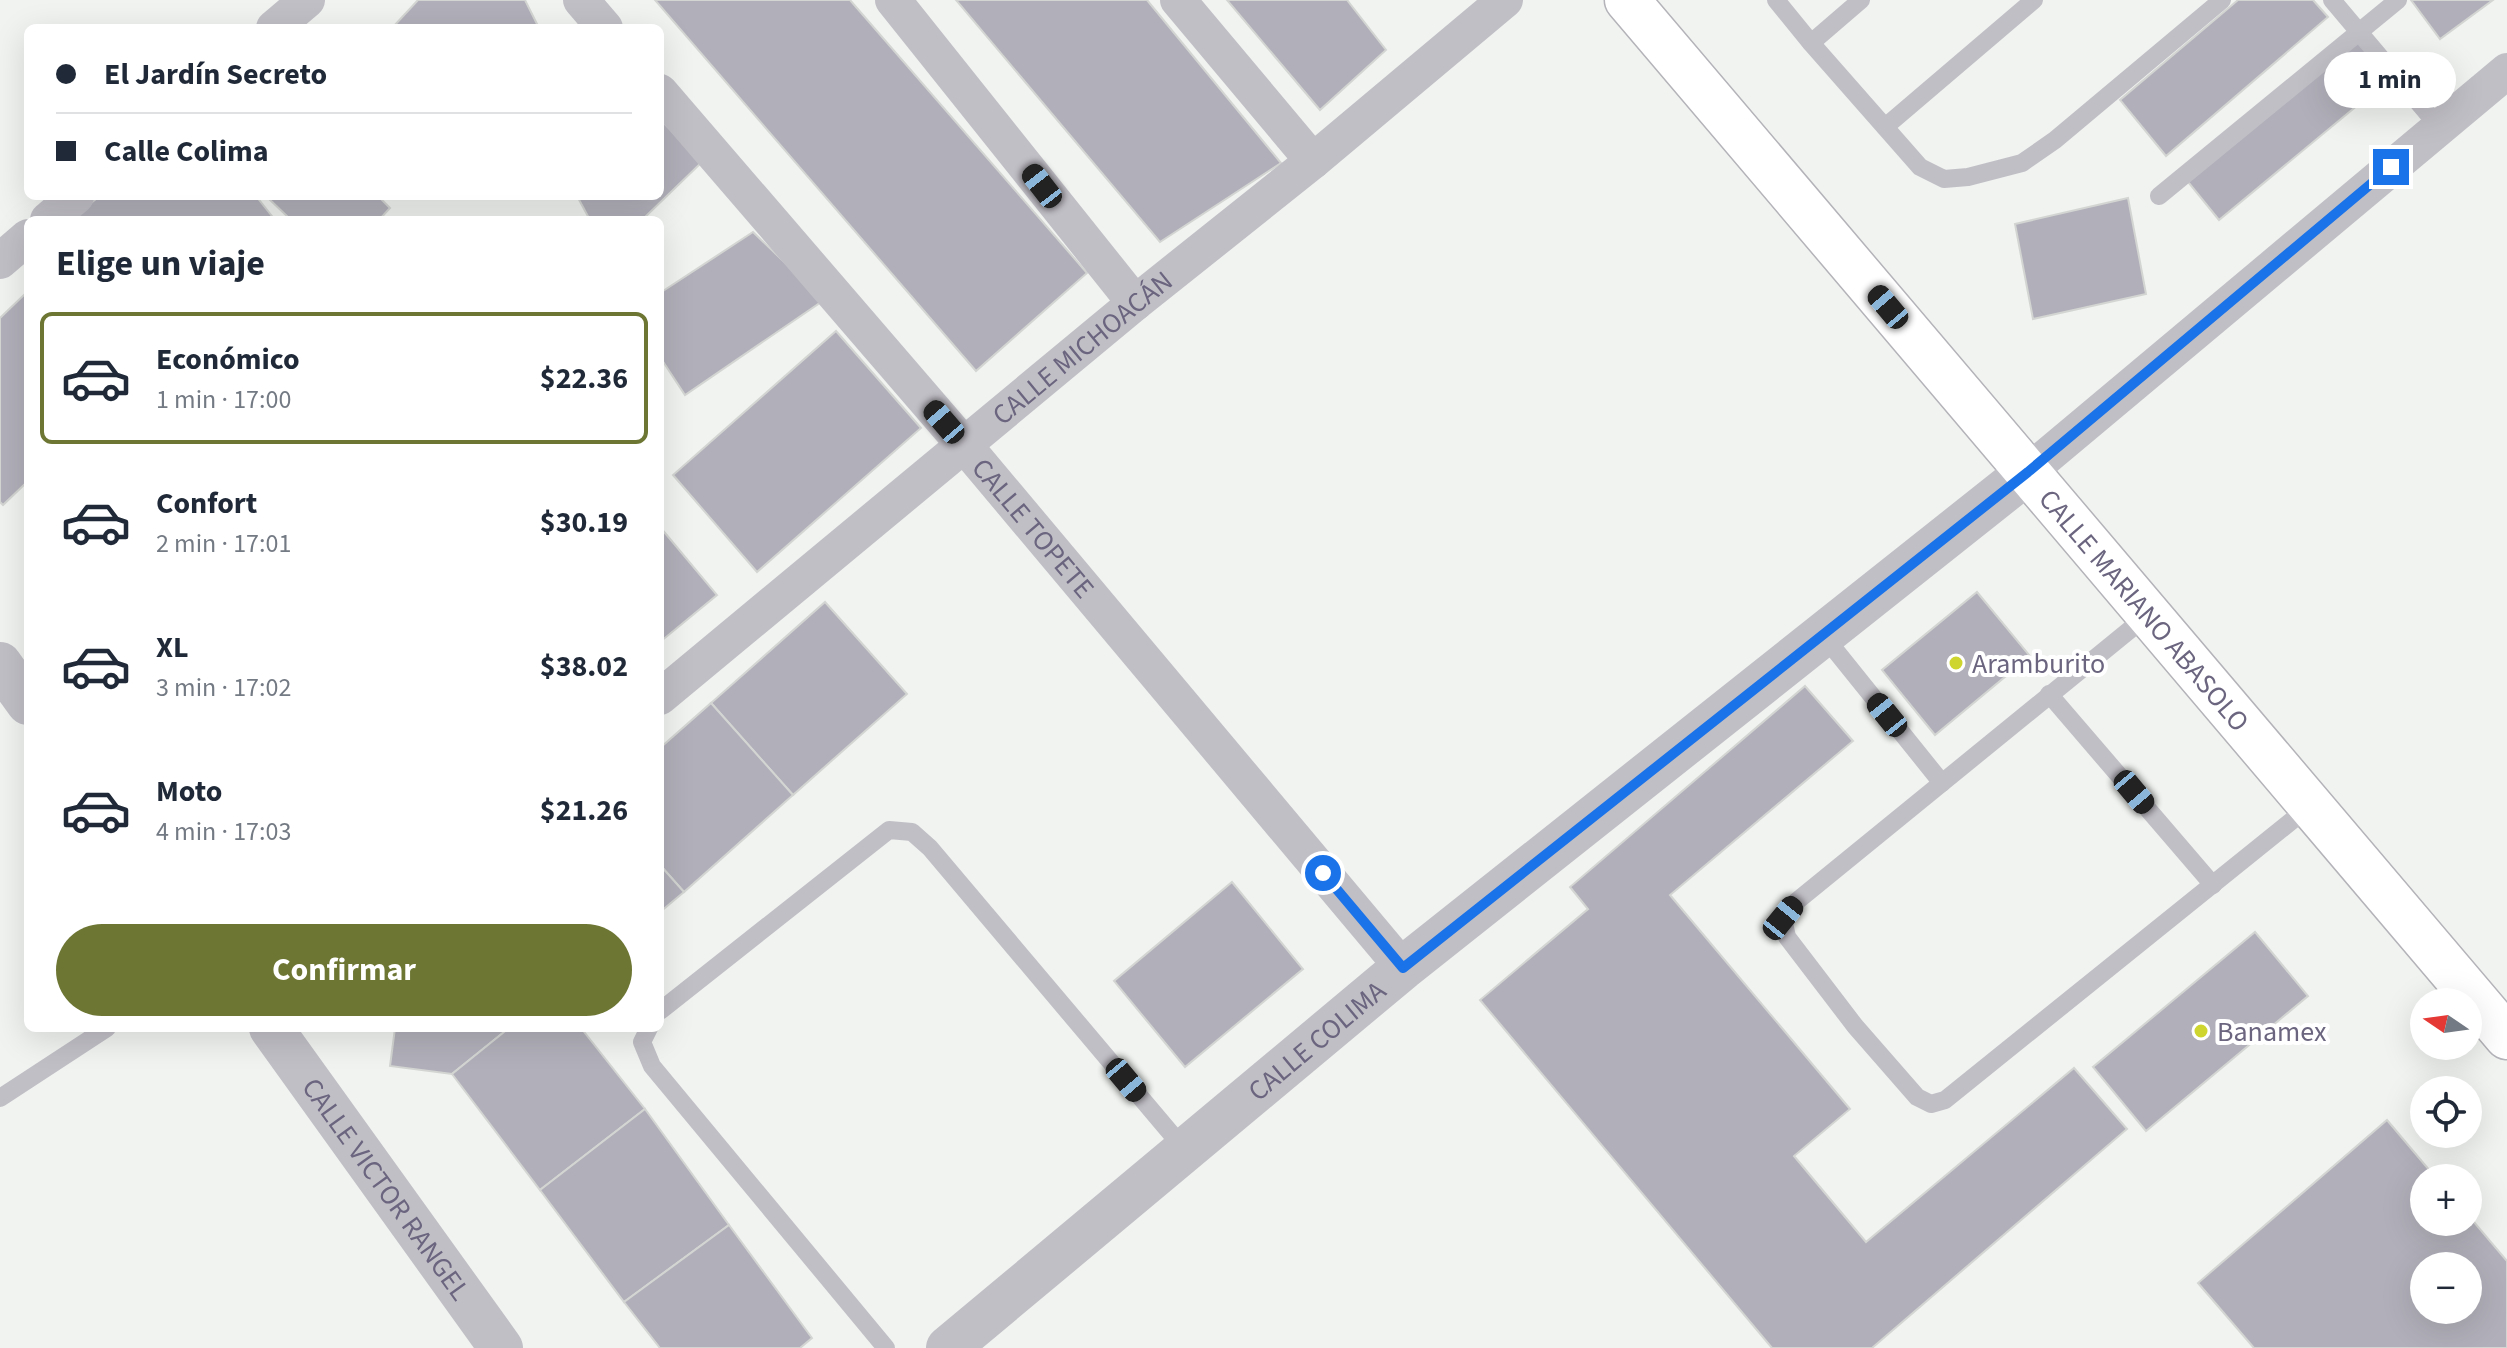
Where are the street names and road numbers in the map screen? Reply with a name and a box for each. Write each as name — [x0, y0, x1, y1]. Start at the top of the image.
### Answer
street label: CALLE MICHOACÁN — [984, 262, 1181, 435]
street label: CALLE TOPETE — [962, 450, 1103, 607]
street label: CALLE MARIANO ABASOLO — [2029, 481, 2258, 741]
street label: CALLE COLIMA — [1239, 971, 1395, 1111]
street label: CALLE VICTOR RANGEL — [292, 1070, 479, 1309]

